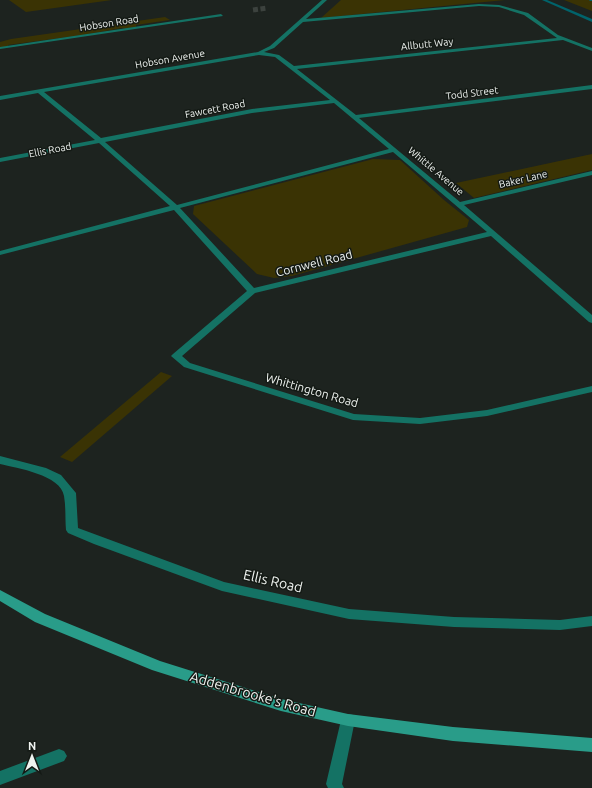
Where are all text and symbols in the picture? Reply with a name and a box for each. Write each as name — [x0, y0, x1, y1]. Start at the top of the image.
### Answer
street label: Hobson Road — [79, 13, 140, 33]
street label: Allbutt Way — [400, 36, 454, 52]
street label: Hobson Avenue — [134, 47, 206, 71]
street label: Todd Street — [445, 84, 499, 102]
street label: Fawcett Road — [184, 98, 246, 120]
street label: Ellis Road — [28, 140, 72, 159]
street label: Whittle Avenue — [406, 144, 466, 198]
street label: Baker Lane — [498, 168, 548, 190]
street label: Cornwell Road — [274, 247, 354, 279]
street label: Whittington Road — [264, 371, 360, 409]
street label: Ellis Road — [242, 566, 304, 596]
street label: Addenbrooke's Road — [188, 668, 318, 720]
north arrow — [12, 736, 52, 776]
text: N — [28, 740, 36, 752]

